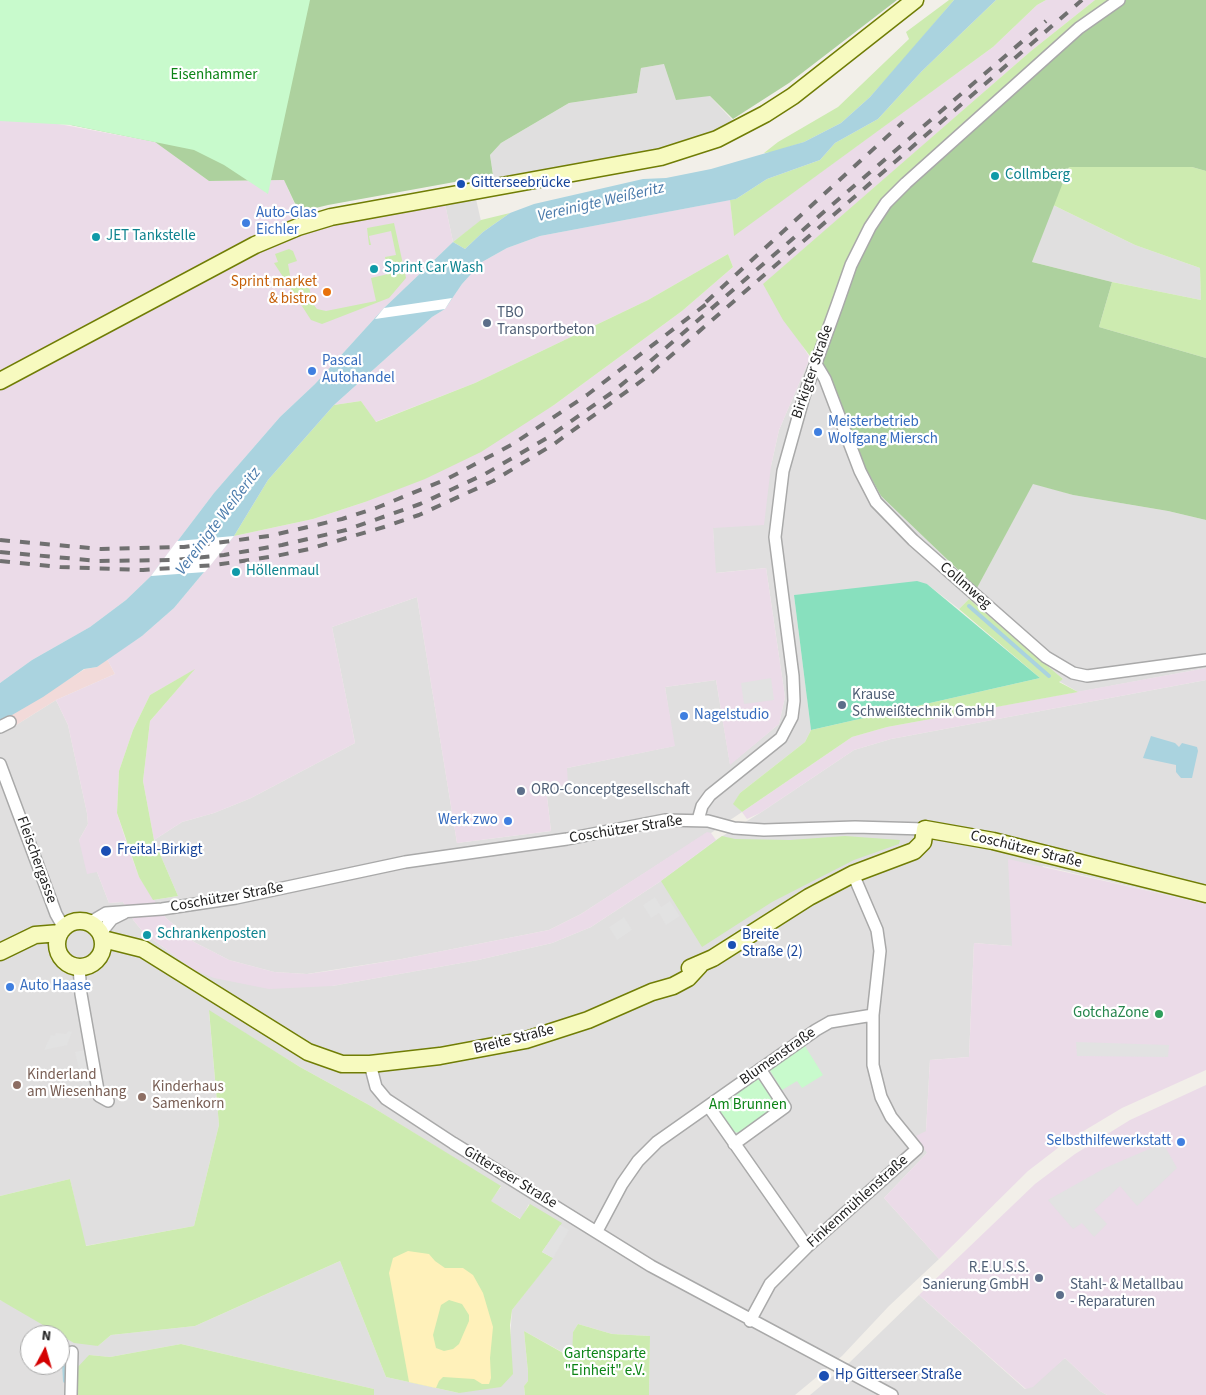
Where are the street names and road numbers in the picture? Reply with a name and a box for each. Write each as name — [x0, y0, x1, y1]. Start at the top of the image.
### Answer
street label: Birkigter Straße — [789, 323, 837, 421]
street label: Collmweg — [936, 559, 994, 613]
street label: Coschützer Straße — [568, 812, 684, 848]
street label: Fleischergasse — [12, 814, 60, 906]
street label: Coschützer Straße — [968, 827, 1084, 873]
street label: Coschützer Straße — [169, 879, 285, 917]
street label: Breite Straße — [472, 1021, 556, 1059]
street label: Blumenstraße — [737, 1024, 819, 1090]
street label: Gitterseer Straße — [460, 1143, 560, 1213]
street label: Finkenmühlenstraße — [804, 1152, 912, 1252]

